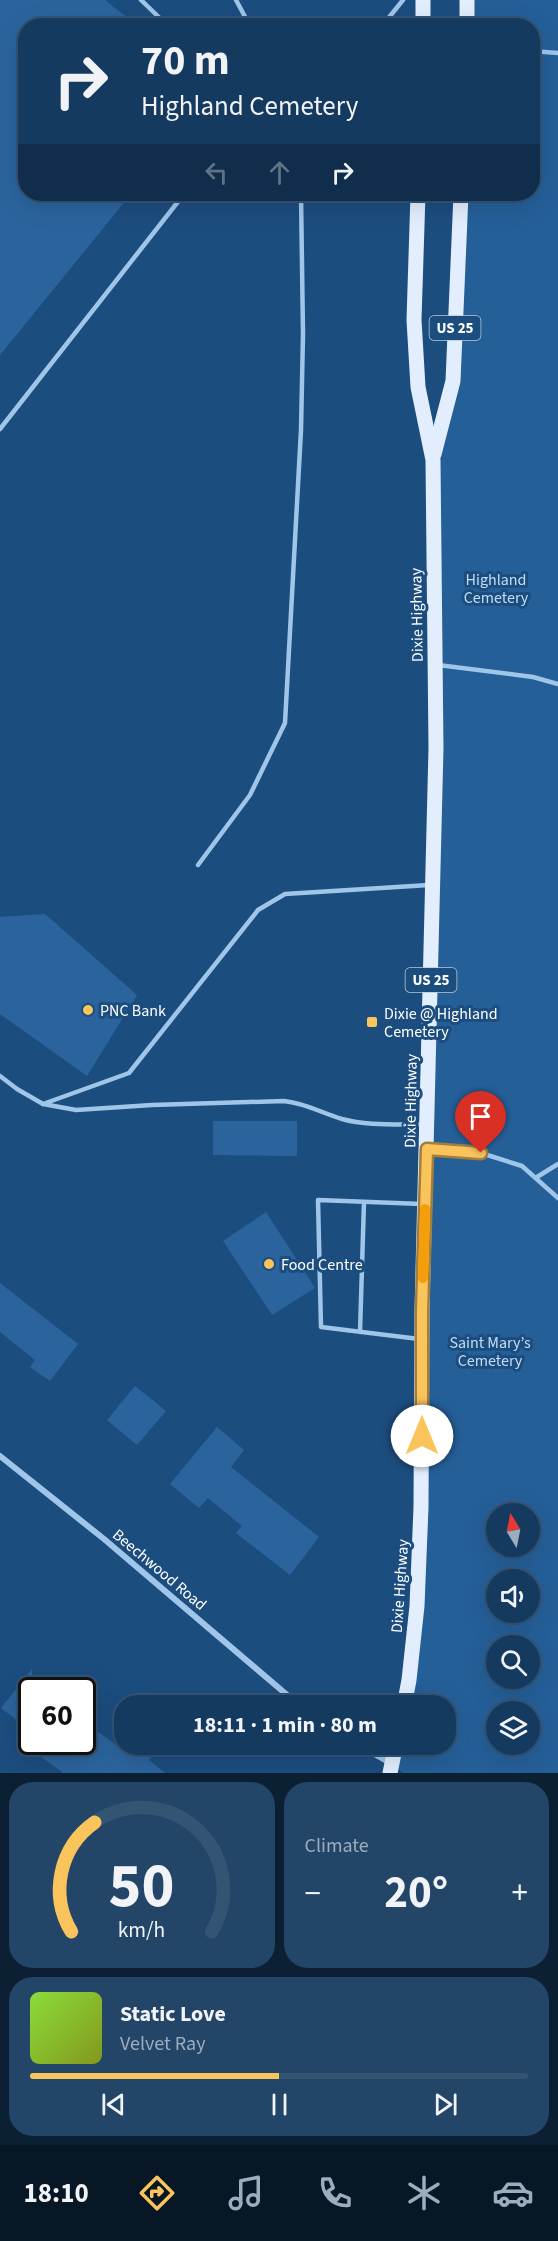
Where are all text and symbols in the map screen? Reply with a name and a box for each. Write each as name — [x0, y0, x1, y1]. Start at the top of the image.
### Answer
text: 70 m — [141, 31, 230, 91]
icon: right — [42, 42, 120, 120]
text: Highland Cemetery — [141, 87, 358, 126]
icon: left — [200, 156, 233, 189]
icon: ahead — [263, 156, 296, 189]
icon: right — [326, 156, 359, 189]
road number: US 25 — [430, 316, 480, 340]
street label: Dixie Highway — [405, 567, 429, 662]
park label: Highland Cemetery — [464, 569, 529, 609]
road number: US 25 — [406, 968, 456, 992]
place label: PNC Bank — [100, 1000, 166, 1022]
marker: PNC Bank — [81, 1003, 95, 1017]
place label: Dixie @ Highland Cemetery — [384, 1003, 498, 1043]
marker: Dixie @ Highland Cemetery — [365, 1015, 379, 1029]
street label: Dixie Highway — [399, 1053, 423, 1148]
pin — [455, 1091, 506, 1153]
icon: arrive — [464, 1100, 497, 1133]
place label: Food Centre — [281, 1254, 363, 1276]
marker: Food Centre — [262, 1257, 276, 1271]
park label: Saint Mary’s Cemetery — [449, 1332, 531, 1372]
position arrow — [390, 1404, 454, 1468]
north arrow — [486, 1503, 540, 1557]
map controls — [486, 1503, 540, 1755]
street label: Beechwood Road — [108, 1524, 211, 1616]
street label: Dixie Highway — [386, 1538, 414, 1634]
button: sound — [486, 1569, 540, 1623]
button: search — [486, 1635, 540, 1689]
speed limit sign: 60 — [18, 1677, 96, 1755]
button: layers — [486, 1701, 540, 1755]
text: 18:11 · 1 min · 80 m — [193, 1709, 377, 1741]
text: Climate — [305, 1832, 369, 1860]
text: 50 — [109, 1842, 175, 1931]
text: 20° — [384, 1861, 448, 1925]
text: − — [305, 1870, 321, 1917]
text: + — [512, 1870, 528, 1917]
text: km/h — [118, 1915, 166, 1946]
text: Static Love — [120, 1998, 226, 2030]
text: Velvet Ray — [120, 2030, 206, 2058]
icon: previous — [97, 2088, 130, 2121]
icon: pause — [263, 2088, 296, 2121]
icon: next — [429, 2088, 462, 2121]
icon: directions — [136, 2172, 178, 2214]
icon: music — [225, 2172, 267, 2214]
icon: phone — [314, 2172, 356, 2214]
icon: climate — [403, 2172, 445, 2214]
icon: car — [492, 2172, 534, 2214]
text: 18:10 — [24, 2174, 89, 2213]

